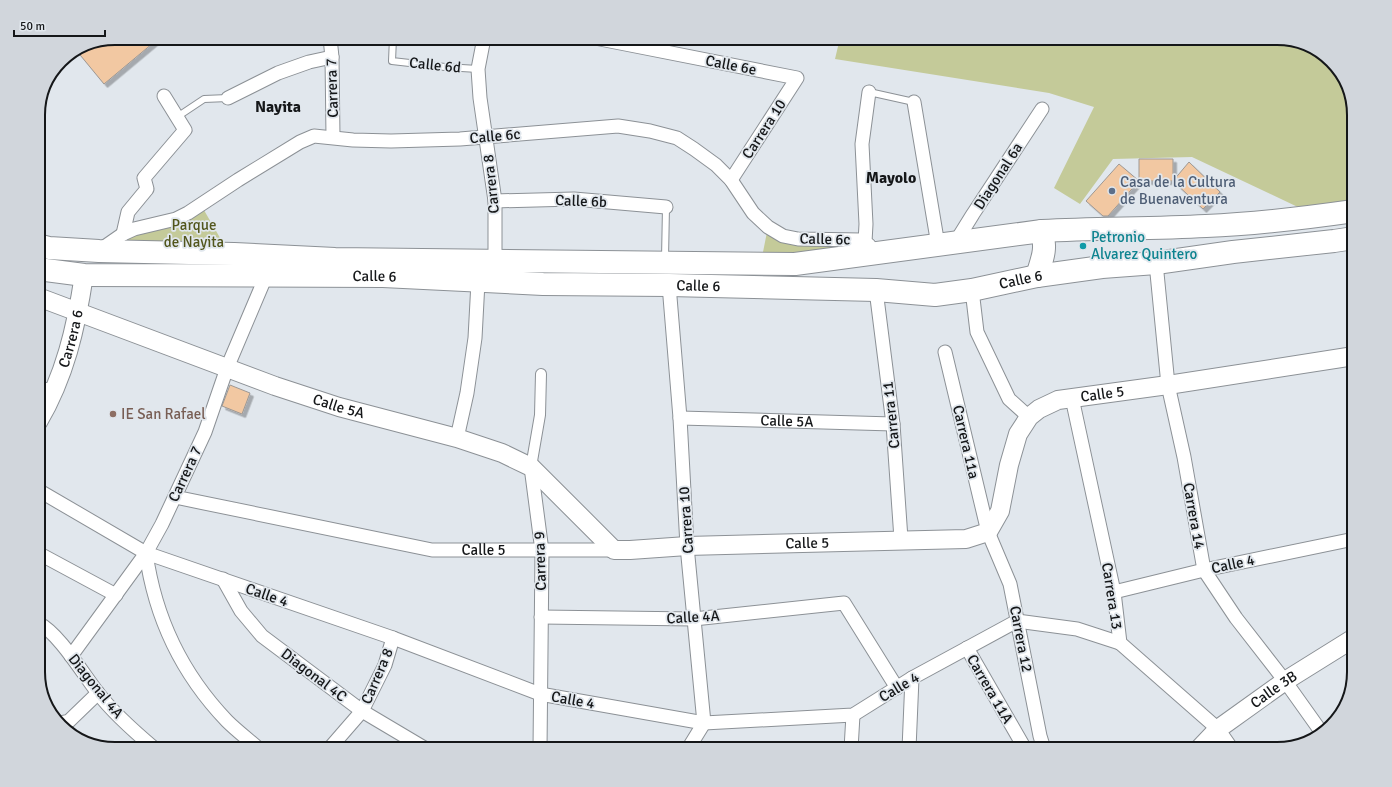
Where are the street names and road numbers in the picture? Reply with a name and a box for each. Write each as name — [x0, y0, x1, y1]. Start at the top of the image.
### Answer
street label: Calle 6e — [704, 51, 758, 79]
street label: Calle 6d — [408, 53, 462, 77]
street label: Carrera 7 — [322, 58, 342, 118]
street label: Carrera 10 — [738, 96, 790, 162]
street label: Calle 6c — [469, 125, 521, 147]
street label: Diagonal 6a — [970, 139, 1026, 213]
street label: Carrera 8 — [479, 154, 503, 214]
street label: Calle 6b — [555, 191, 607, 211]
street label: Calle 6c — [799, 230, 851, 248]
street label: Calle 6 — [997, 266, 1044, 293]
street label: Calle 6 — [353, 267, 397, 286]
street label: Calle 6 — [676, 276, 721, 295]
street label: Carrera 6 — [55, 308, 87, 370]
street label: Carrera 11 — [879, 381, 903, 449]
street label: Calle 5 — [1079, 382, 1125, 406]
street label: Calle 5A — [310, 390, 367, 422]
street label: Carrera 11a — [949, 403, 983, 481]
street label: Calle 5A — [760, 411, 814, 431]
street label: Carrera 7 — [164, 443, 206, 505]
street label: Carrera 14 — [1179, 481, 1209, 551]
street label: Carrera 10 — [675, 486, 697, 554]
street label: Carrera 9 — [530, 531, 550, 591]
street label: Calle 5 — [785, 533, 830, 553]
street label: Calle 5 — [462, 541, 506, 559]
street label: Calle 4 — [1210, 551, 1256, 577]
street label: Carrera 13 — [1098, 561, 1126, 631]
street label: Calle 4 — [243, 579, 291, 611]
street label: Carrera 12 — [1006, 604, 1036, 674]
street label: Calle 4A — [666, 607, 720, 627]
street label: Diagonal 4C — [278, 644, 350, 706]
street label: Carrera 8 — [357, 645, 397, 707]
street label: Diagonal 4A — [65, 650, 127, 722]
street label: Carrera 11A — [963, 651, 1017, 727]
street label: Calle 3B — [1247, 667, 1300, 712]
street label: Calle 4 — [876, 668, 922, 706]
street label: Calle 4 — [550, 687, 596, 713]

